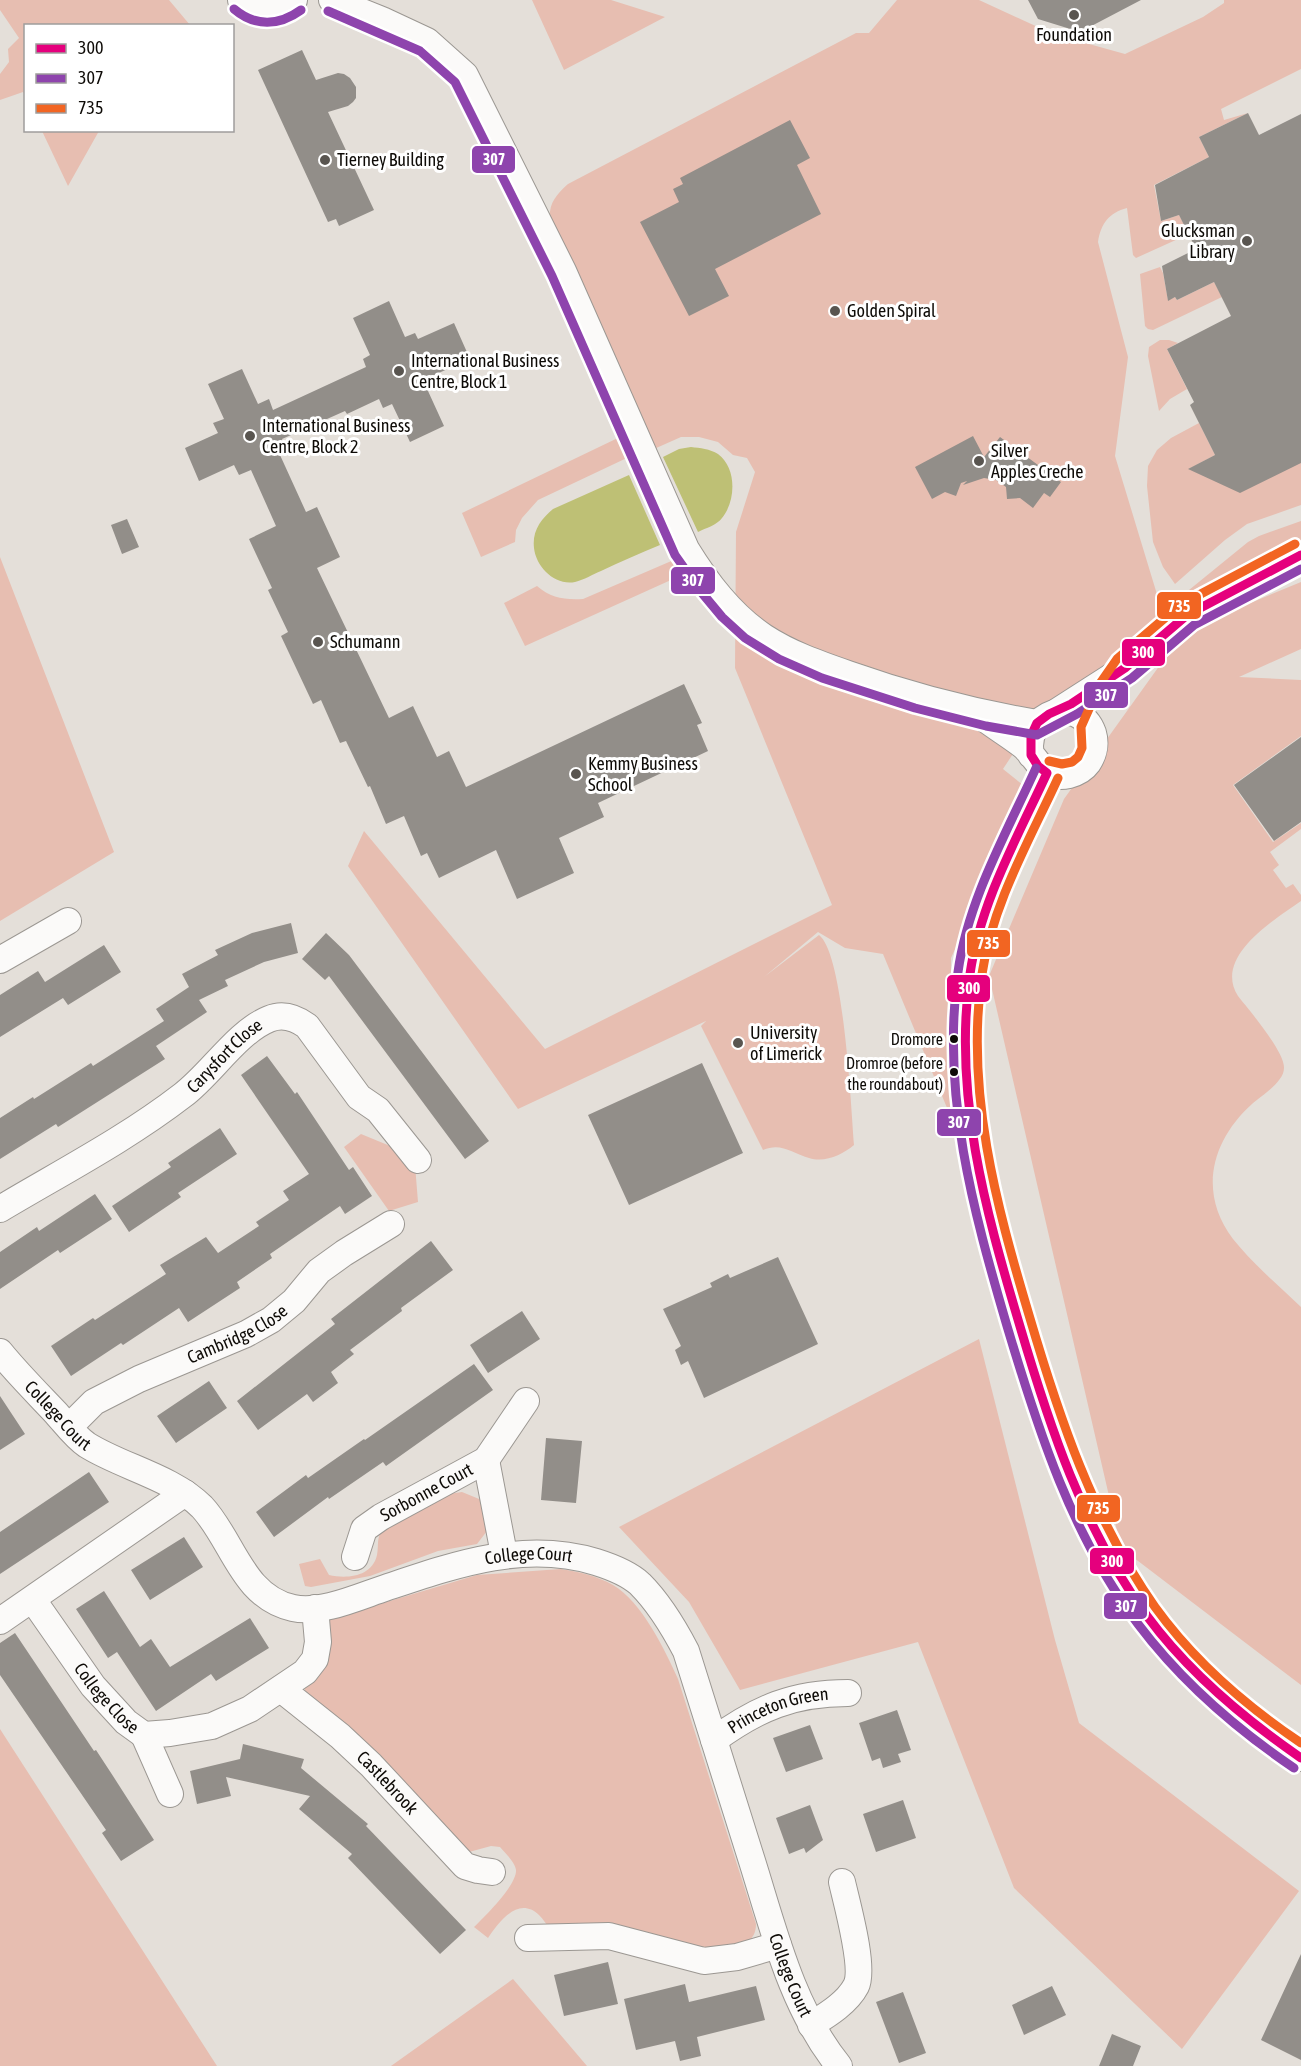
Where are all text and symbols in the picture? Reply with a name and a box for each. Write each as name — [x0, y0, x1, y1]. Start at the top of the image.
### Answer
marker: Foundation — [1067, 8, 1081, 22]
legend — [24, 24, 234, 132]
place label: Foundation — [1036, 24, 1112, 45]
text: 300 — [78, 37, 103, 58]
text: 307 — [78, 67, 103, 88]
text: 735 — [78, 97, 103, 118]
line badge: 307 — [471, 145, 516, 174]
place label: Tierney Building — [337, 149, 444, 170]
text: 307 — [483, 150, 505, 168]
marker: Tierney Building — [318, 153, 332, 167]
place label: Glucksman Library — [1161, 220, 1235, 262]
marker: Glucksman Library — [1240, 234, 1254, 248]
place label: Golden Spiral — [847, 300, 936, 321]
marker: Golden Spiral — [828, 304, 842, 318]
place label: International Business Centre, Block 1 — [411, 350, 559, 392]
marker: International Business Centre, Block 1 — [392, 364, 406, 378]
place label: International Business Centre, Block 2 — [262, 415, 410, 457]
marker: International Business Centre, Block 2 — [243, 429, 257, 443]
place label: Silver Apples Creche — [991, 440, 1084, 482]
marker: Silver Apples Creche — [972, 454, 986, 468]
line badge: 307 — [670, 566, 716, 595]
text: 307 — [682, 571, 704, 589]
line badge: 735 — [1156, 591, 1202, 620]
text: 735 — [1168, 597, 1191, 615]
place label: Schumann — [330, 631, 400, 652]
marker: Schumann — [311, 635, 325, 649]
line badge: 300 — [1121, 638, 1166, 667]
text: 300 — [1132, 643, 1155, 661]
line badge: 307 — [1083, 681, 1129, 709]
text: 307 — [1095, 686, 1117, 704]
place label: Kemmy Business School — [588, 753, 698, 795]
marker: Kemmy Business School — [569, 767, 583, 781]
line badge: 735 — [966, 929, 1011, 958]
text: 735 — [977, 934, 1000, 952]
line badge: 300 — [946, 974, 991, 1003]
text: 300 — [958, 979, 981, 997]
street label: Carysfort Close — [182, 1014, 266, 1097]
place label: University of Limerick — [750, 1022, 822, 1064]
place label: Dromore — [891, 1030, 943, 1048]
marker: Dromore — [948, 1033, 960, 1045]
marker: University of Limerick — [731, 1036, 745, 1050]
place label: Dromroe (before the roundabout) — [846, 1054, 943, 1094]
marker: Dromroe (before the roundabout) — [948, 1066, 960, 1078]
line badge: 307 — [936, 1108, 982, 1137]
text: 307 — [948, 1113, 970, 1131]
street label: Cambridge Close — [184, 1300, 291, 1368]
street label: College Court — [21, 1376, 95, 1455]
street label: Sorbonne Court — [376, 1458, 476, 1525]
line badge: 735 — [1076, 1494, 1121, 1523]
text: 735 — [1087, 1499, 1110, 1517]
street label: College Court — [483, 1542, 574, 1569]
line badge: 300 — [1089, 1547, 1135, 1575]
text: 300 — [1101, 1552, 1124, 1570]
line badge: 307 — [1103, 1592, 1148, 1620]
text: 307 — [1115, 1597, 1137, 1615]
street label: College Close — [70, 1659, 143, 1738]
street label: Princeton Green — [724, 1683, 829, 1738]
street label: Castlebrook — [353, 1746, 423, 1819]
street label: College Court — [765, 1931, 817, 2020]

